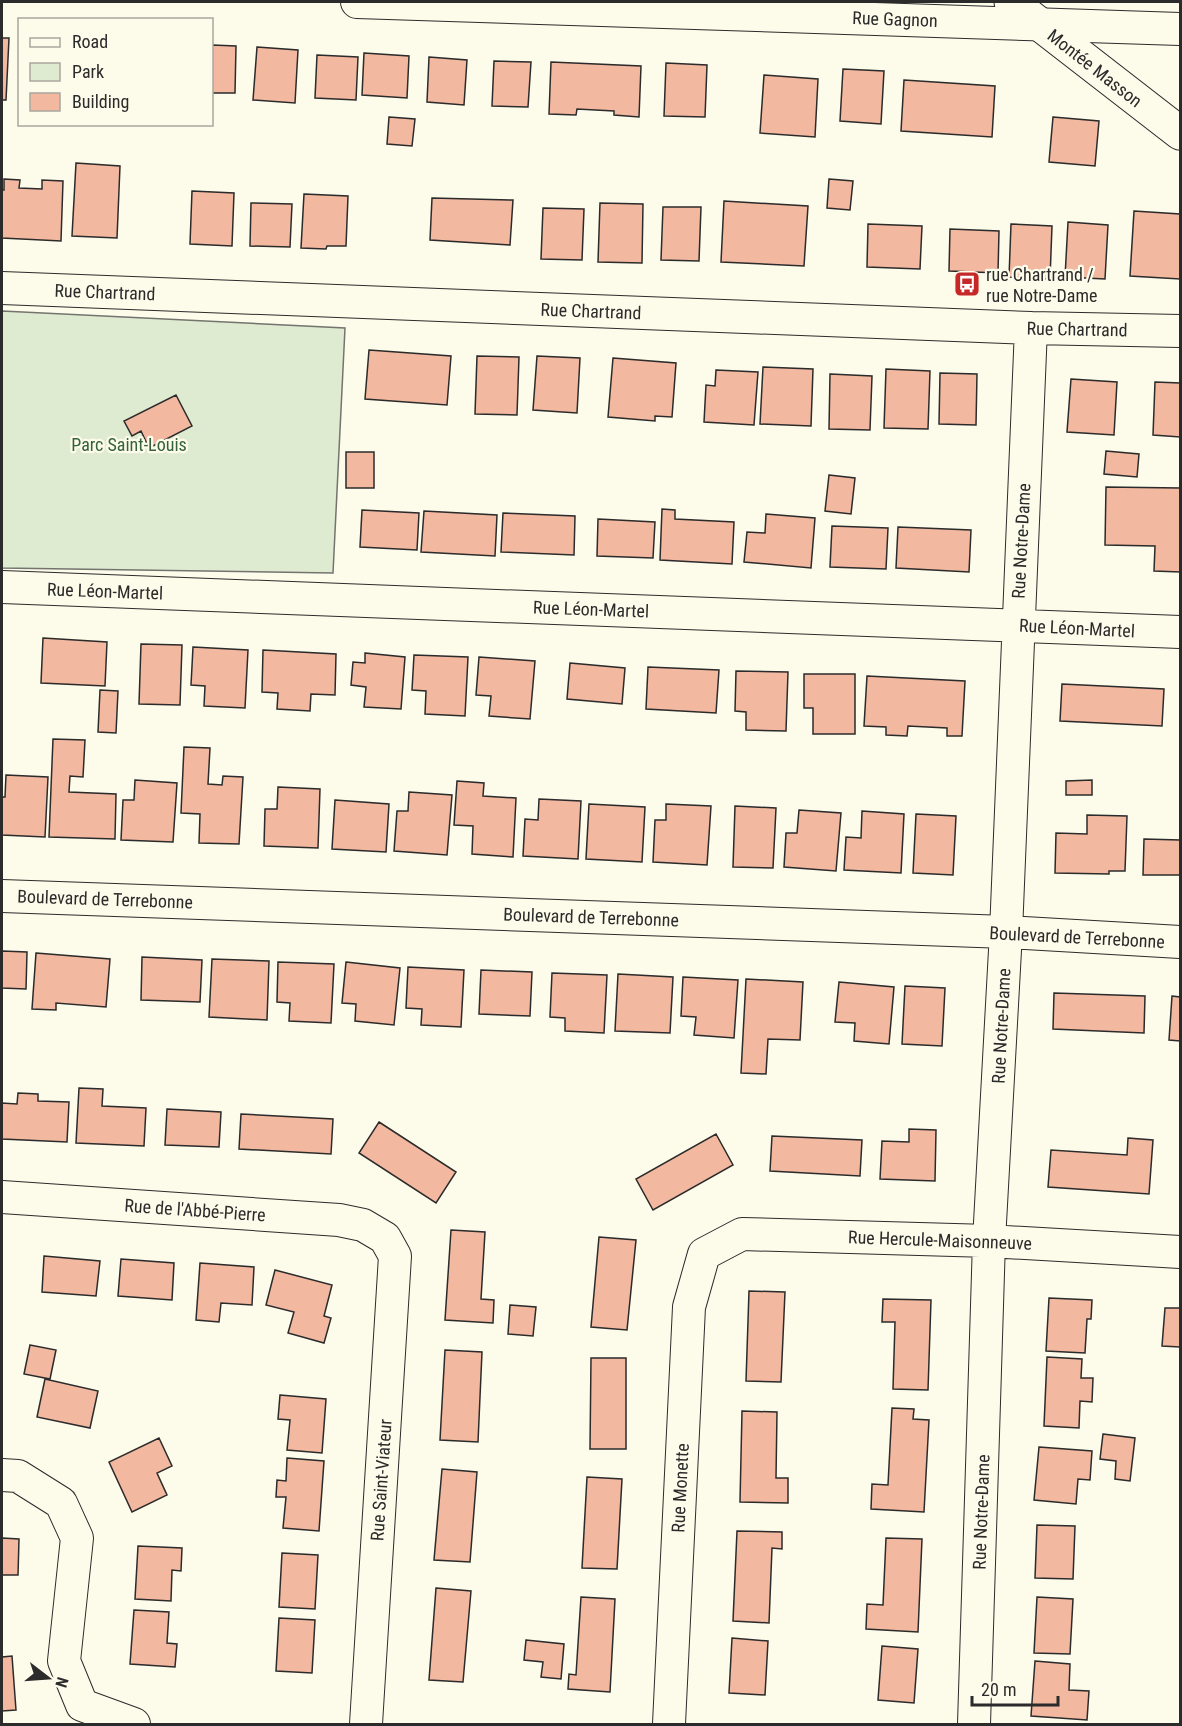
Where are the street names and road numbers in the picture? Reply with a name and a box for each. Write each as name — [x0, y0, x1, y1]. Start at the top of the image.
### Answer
street label: Rue Gagnon — [852, 7, 938, 31]
street label: Montée Masson — [1044, 25, 1146, 111]
street label: Rue Chartrand — [54, 280, 156, 304]
street label: Rue Chartrand — [540, 299, 642, 323]
street label: Rue Chartrand — [1026, 318, 1128, 340]
street label: Rue Notre-Dame — [1007, 483, 1035, 599]
street label: Rue Léon-Martel — [47, 578, 163, 604]
street label: Rue Léon-Martel — [533, 596, 649, 622]
street label: Rue Léon-Martel — [1018, 614, 1136, 642]
street label: Boulevard de Terrebonne — [17, 885, 193, 913]
street label: Boulevard de Terrebonne — [503, 903, 679, 931]
street label: Boulevard de Terrebonne — [989, 922, 1165, 952]
street label: Rue Notre-Dame — [987, 968, 1015, 1084]
street label: Rue de l'Abbé-Pierre — [124, 1195, 266, 1225]
street label: Rue Hercule-Maisonneuve — [848, 1226, 1032, 1254]
street label: Rue Saint-Viateur — [366, 1418, 396, 1542]
street label: Rue Monette — [667, 1443, 693, 1533]
street label: Rue Notre-Dame — [968, 1454, 994, 1570]

